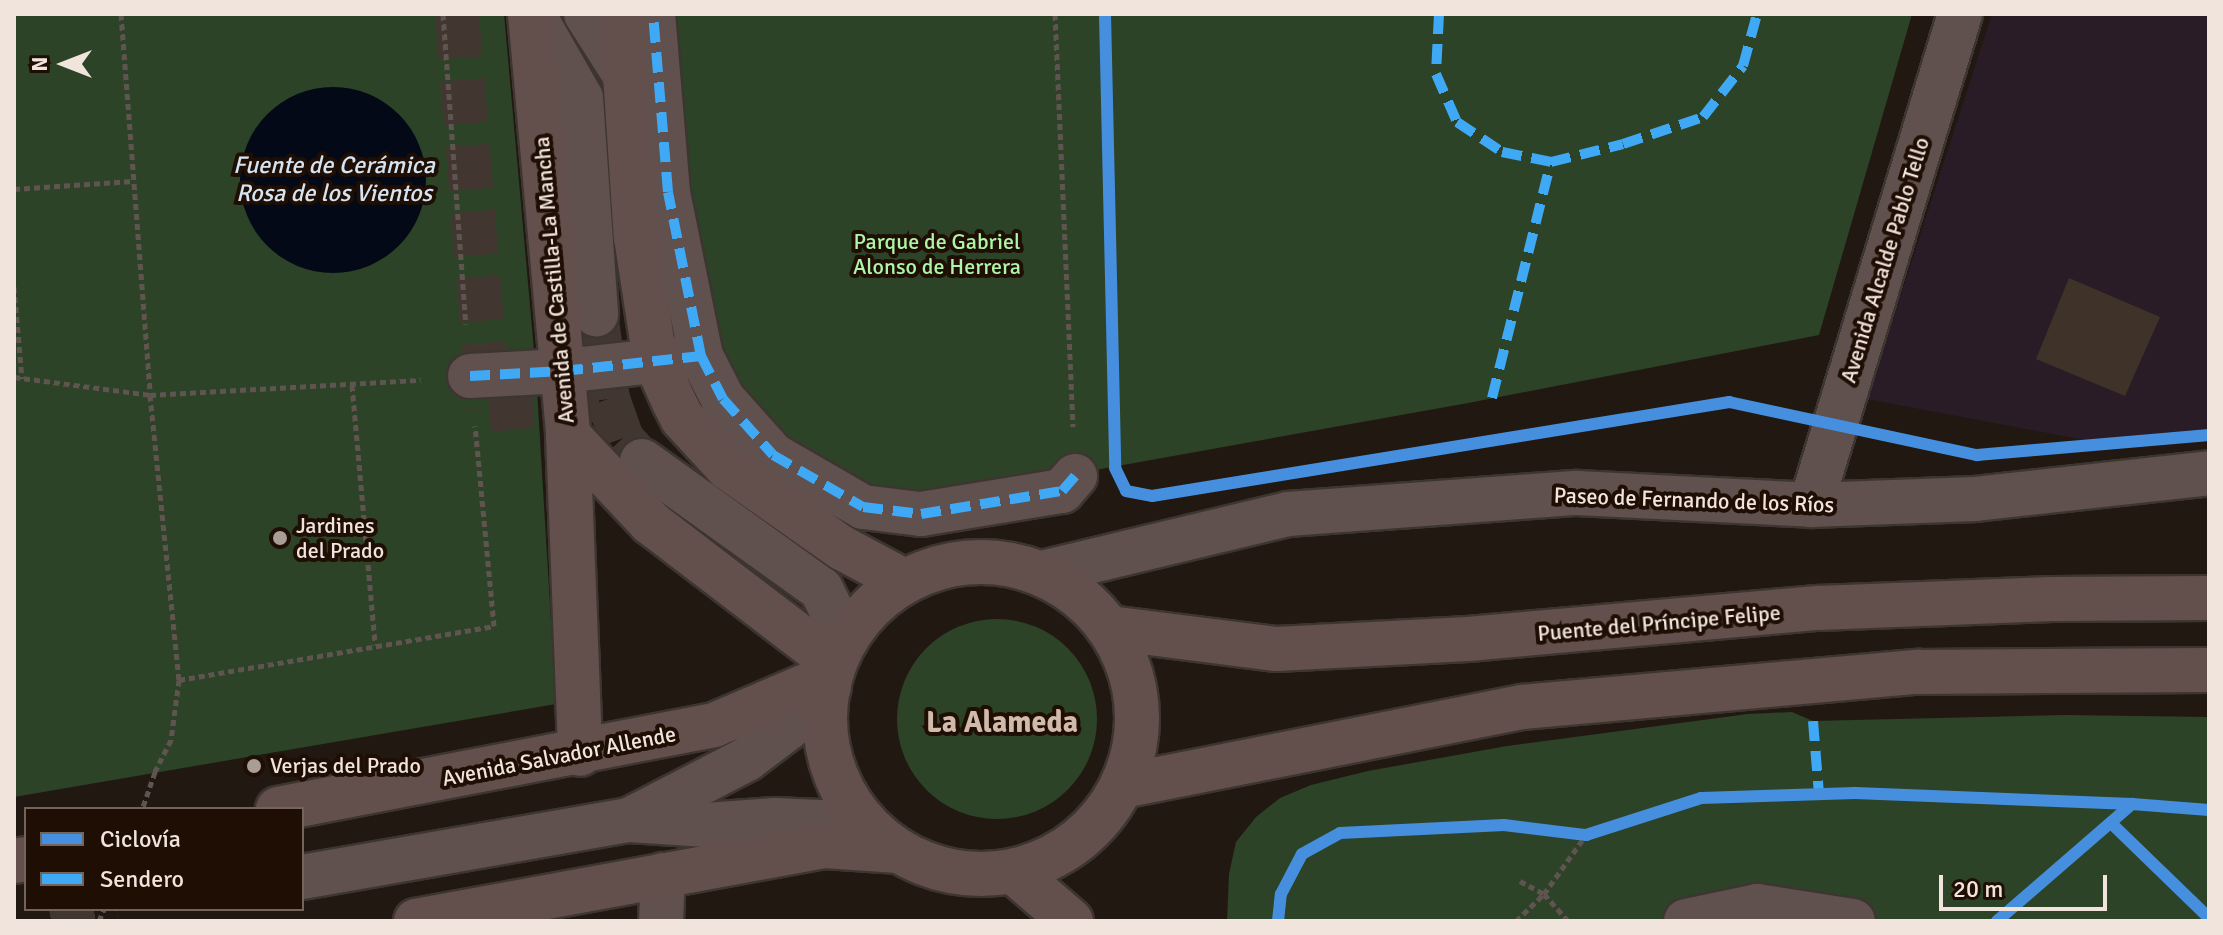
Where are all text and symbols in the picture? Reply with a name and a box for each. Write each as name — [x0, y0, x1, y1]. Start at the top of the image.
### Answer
north arrow — [24, 24, 104, 104]
text: N — [26, 56, 53, 72]
street label: Avenida Alcalde Pablo Tello — [1835, 134, 1935, 386]
street label: Avenida de Castilla-La Mancha — [528, 135, 580, 425]
water label: Fuente de Cerámica Rosa de los Vientos — [233, 152, 435, 208]
park label: Parque de Gabriel Alonso de Herrera — [853, 228, 1021, 280]
street label: Paseo de Fernando de los Ríos — [1553, 482, 1835, 518]
place label: Jardines del Prado — [296, 512, 384, 564]
marker: Jardines del Prado — [271, 529, 289, 547]
street label: Puente del Príncipe Felipe — [1536, 599, 1782, 647]
district label: La Alameda — [926, 705, 1078, 741]
street label: Avenida Salvador Allende — [440, 720, 678, 792]
place label: Verjas del Prado — [270, 753, 421, 779]
marker: Verjas del Prado — [245, 757, 263, 775]
legend — [24, 807, 304, 911]
text: Ciclovía — [100, 824, 181, 854]
scale bar — [1943, 859, 2111, 909]
text: Sendero — [100, 864, 184, 894]
text: 20 m — [1953, 874, 2003, 904]

